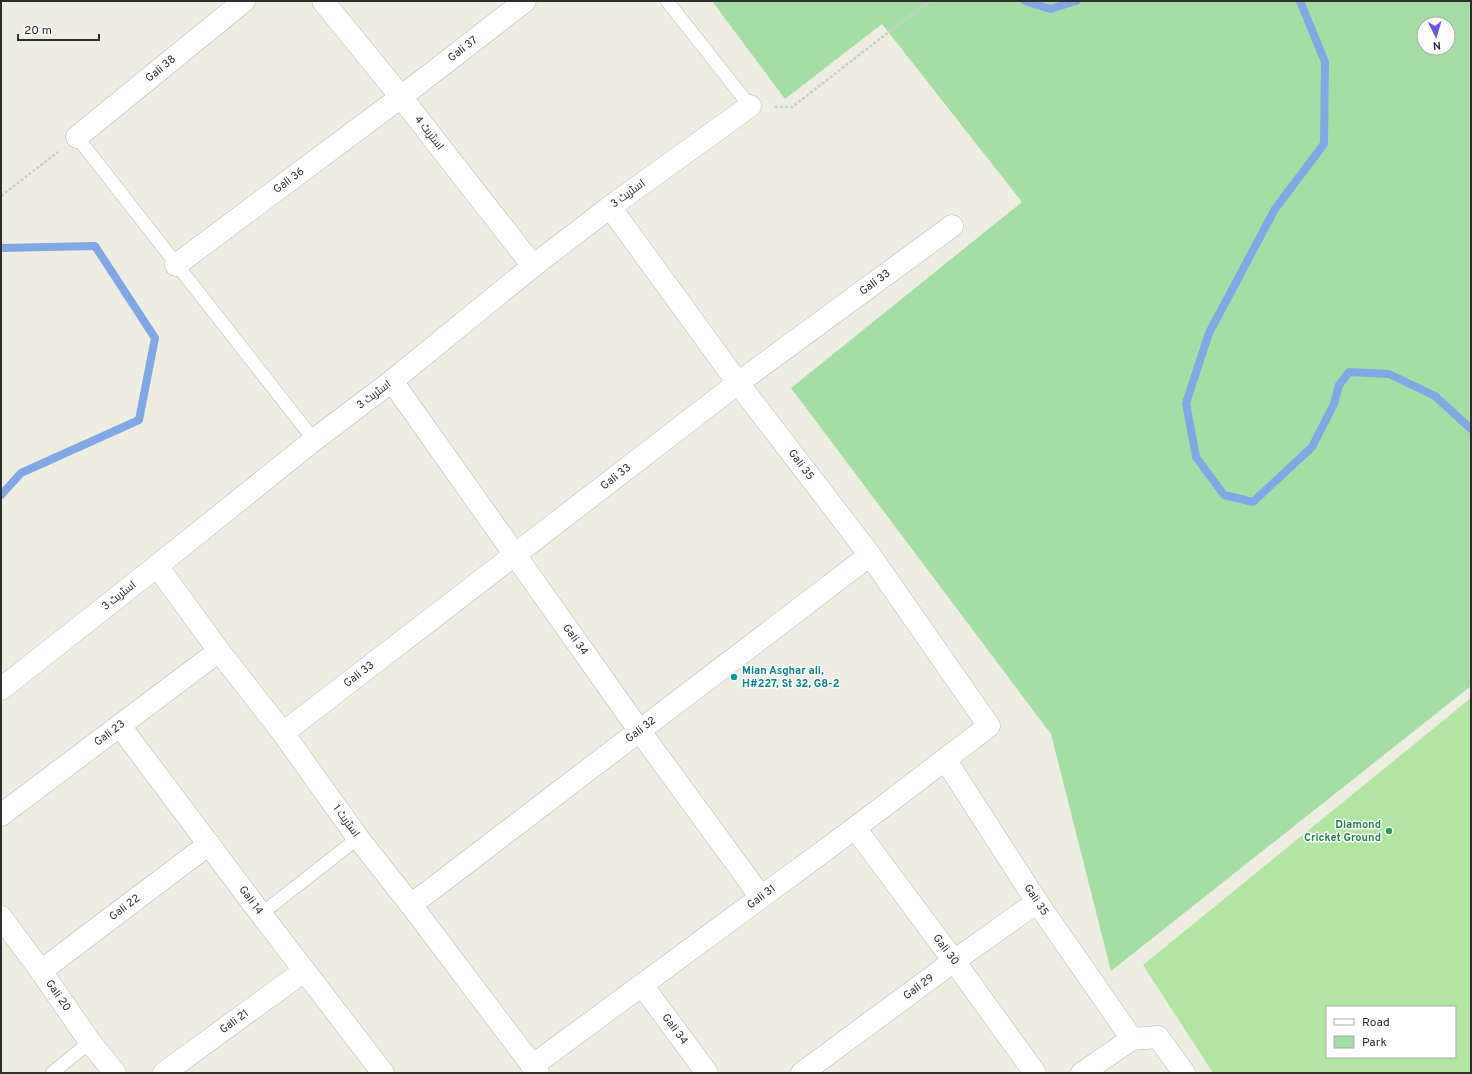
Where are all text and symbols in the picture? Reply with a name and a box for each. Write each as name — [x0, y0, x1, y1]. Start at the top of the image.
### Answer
scale bar — [18, 16, 99, 42]
north arrow — [1416, 16, 1456, 56]
text: 20 m — [24, 23, 52, 39]
street label: Gali 37 — [445, 33, 481, 65]
text: N — [1432, 38, 1441, 52]
street label: Gali 38 — [143, 52, 179, 85]
street label: اسٹریٹ 4 — [411, 113, 447, 153]
street label: Gali 36 — [271, 165, 307, 197]
street label: اسٹریٹ 3 — [608, 177, 648, 211]
street label: Gali 33 — [857, 266, 893, 298]
street label: اسٹریٹ 3 — [354, 377, 394, 413]
street label: Gali 35 — [785, 447, 817, 483]
street label: Gali 33 — [598, 461, 634, 493]
street label: اسٹریٹ 3 — [99, 578, 139, 614]
street label: Gali 34 — [559, 621, 591, 658]
street label: Gali 33 — [341, 658, 377, 691]
place label: Mian Asghar ali, H#227, St 32, G8-2 — [742, 664, 839, 691]
marker: Mian Asghar ali, H#227, St 32, G8-2 — [729, 672, 739, 682]
street label: Gali 32 — [623, 714, 659, 746]
street label: Gali 23 — [91, 717, 128, 749]
street label: اسٹریٹ 1 — [329, 802, 363, 840]
place label: Diamond Cricket Ground — [1304, 818, 1381, 845]
marker: Diamond Cricket Ground — [1384, 826, 1394, 836]
street label: Gali 31 — [744, 882, 779, 912]
street label: Gali 35 — [1021, 882, 1052, 919]
street label: Gali 14 — [235, 883, 266, 918]
street label: Gali 22 — [107, 892, 143, 924]
street label: Gali 30 — [930, 932, 962, 968]
street label: Gali 29 — [901, 971, 937, 1003]
street label: Gali 20 — [42, 977, 74, 1014]
legend — [1326, 1006, 1456, 1058]
street label: Gali 21 — [217, 1007, 252, 1037]
street label: Gali 34 — [659, 1011, 691, 1048]
text: Road — [1362, 1015, 1390, 1031]
text: Park — [1362, 1035, 1387, 1051]

